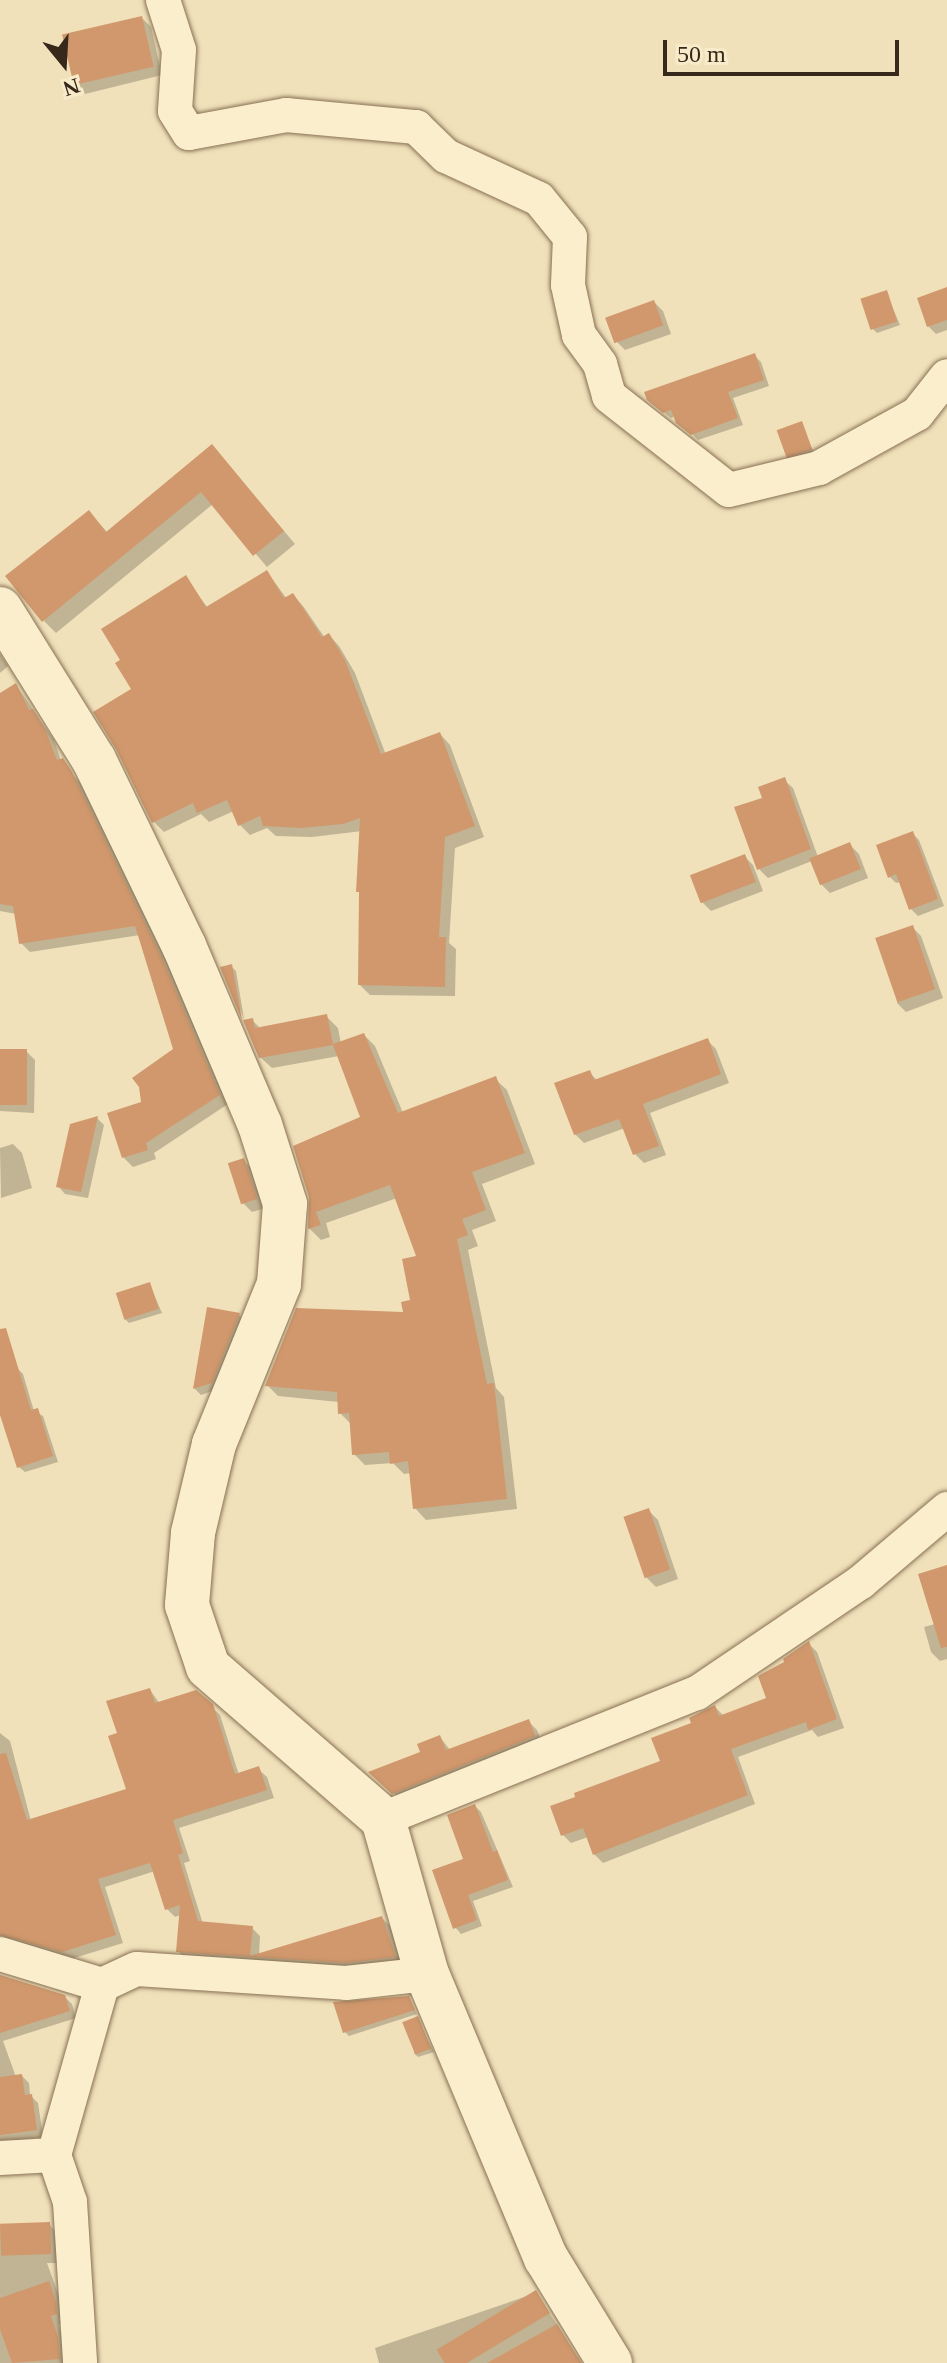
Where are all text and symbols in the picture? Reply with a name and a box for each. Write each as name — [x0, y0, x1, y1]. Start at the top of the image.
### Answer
north arrow — [24, 24, 104, 104]
scale bar — [667, 24, 903, 74]
text: 50 m — [677, 41, 726, 67]
text: N — [60, 73, 83, 102]

